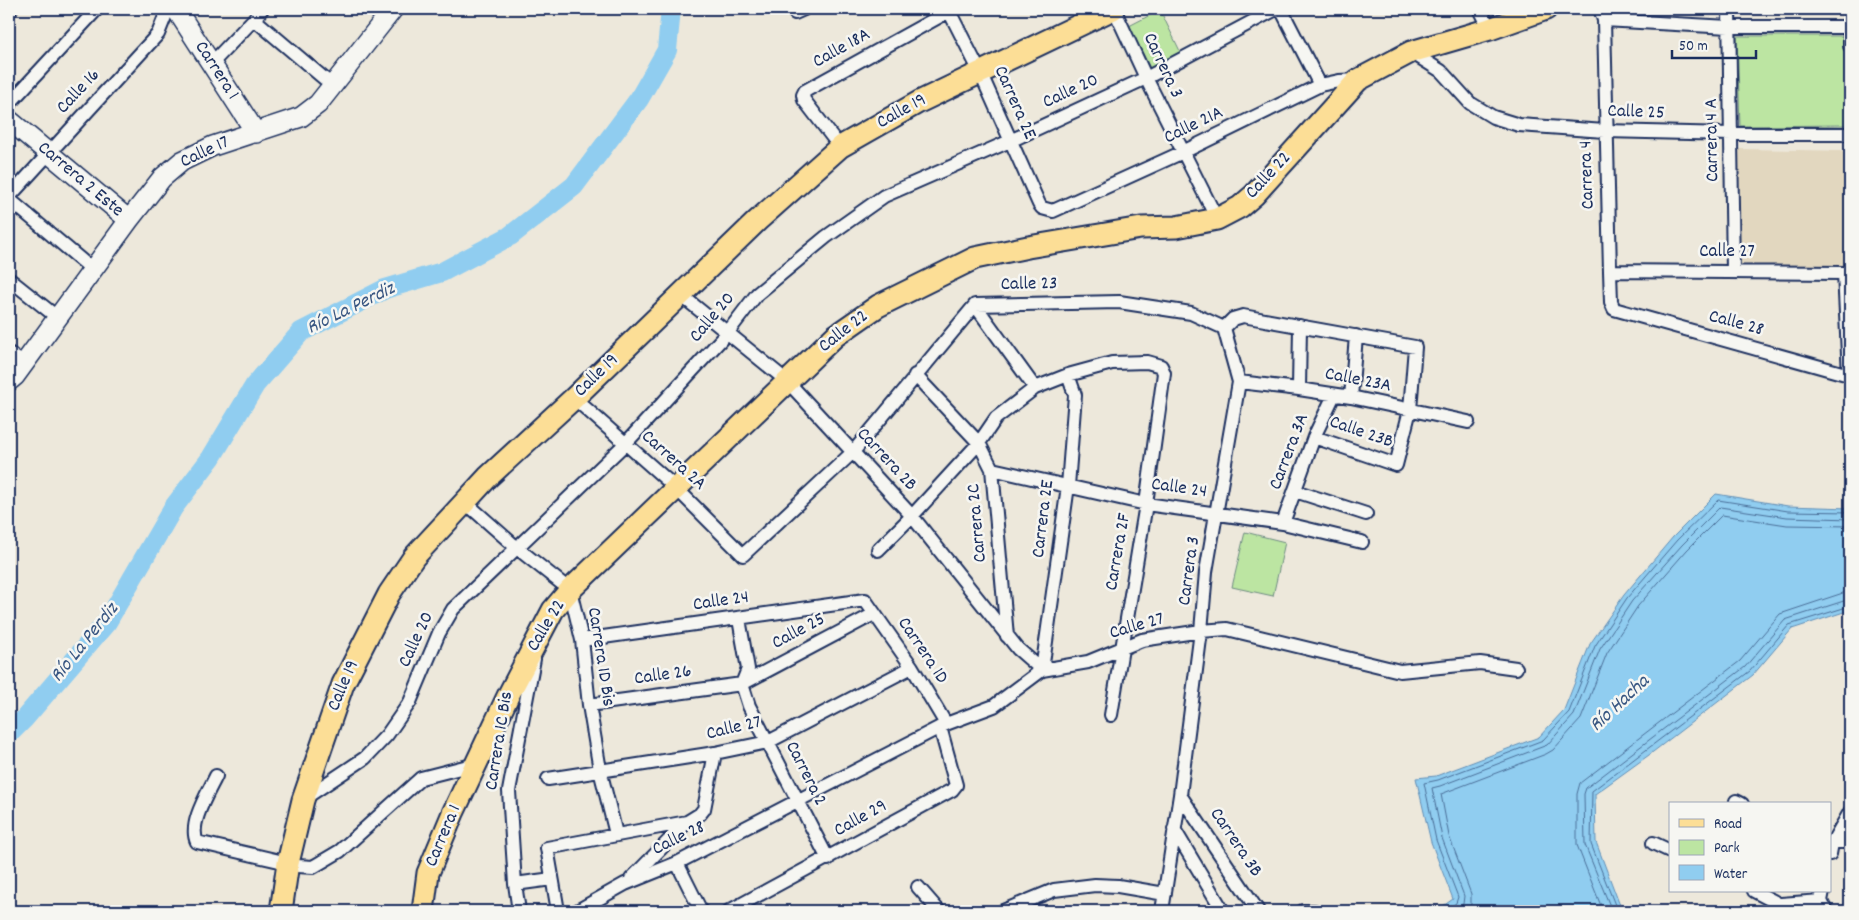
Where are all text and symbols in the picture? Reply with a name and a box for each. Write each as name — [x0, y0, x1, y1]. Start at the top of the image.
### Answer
street label: Calle 18A — [808, 22, 876, 76]
scale bar — [1672, 28, 1755, 60]
street label: Carrera 3 — [1135, 29, 1189, 103]
street label: Carrera 1 — [187, 36, 245, 106]
text: 50 m — [1679, 36, 1708, 58]
street label: Carrera 2E — [986, 62, 1042, 144]
street label: Calle 16 — [51, 63, 107, 121]
street label: Calle 20 — [1039, 67, 1103, 117]
street label: Calle 19 — [872, 87, 932, 137]
street label: Carrera 4 A — [1699, 98, 1727, 182]
street label: Calle 25 — [1607, 99, 1665, 127]
street label: Calle 21A — [1160, 100, 1228, 152]
street label: Calle 17 — [176, 130, 234, 176]
street label: Carrera 2 Este — [31, 136, 129, 224]
street label: Carrera 4 — [1573, 140, 1603, 210]
street label: Calle 22 — [1240, 146, 1298, 206]
street label: Calle 27 — [1699, 239, 1755, 266]
street label: Calle 23 — [1000, 271, 1058, 299]
water label: Río La Perdiz — [302, 275, 401, 342]
street label: Calle 20 — [684, 287, 742, 349]
street label: Calle 22 — [813, 304, 875, 360]
street label: Calle 28 — [1705, 304, 1767, 344]
street label: Calle 19 — [569, 348, 625, 404]
street label: Calle 23A — [1322, 361, 1394, 401]
street label: Carrera 3A — [1263, 410, 1317, 494]
street label: Calle 23B — [1325, 410, 1397, 456]
street label: Carrera 2B — [849, 422, 923, 498]
street label: Carrera 2A — [634, 424, 712, 498]
street label: Calle 24 — [1149, 472, 1209, 506]
street label: Carrera 2E — [1026, 478, 1062, 559]
street label: Carrera 2C — [961, 483, 995, 563]
street label: Carrera 2F — [1099, 511, 1139, 593]
street label: Carrera 3 — [1172, 535, 1208, 607]
street label: Calle 24 — [691, 585, 751, 619]
street label: Calle 22 — [521, 595, 573, 657]
water label: Río La Perdiz — [44, 596, 127, 689]
street label: Carrera 1D Bis — [579, 606, 621, 708]
street label: Calle 27 — [1107, 606, 1167, 648]
street label: Calle 25 — [767, 607, 831, 657]
street label: Calle 20 — [392, 608, 442, 672]
street label: Carrera 1D — [890, 612, 954, 690]
street label: Calle 19 — [321, 656, 367, 716]
street label: Calle 26 — [633, 659, 693, 693]
water label: Río Hacha — [1584, 668, 1657, 739]
street label: Carrera 1C Bis — [479, 690, 521, 792]
street label: Calle 27 — [704, 710, 764, 748]
street label: Carrera 2 — [777, 737, 833, 811]
street label: Calle 29 — [830, 793, 892, 845]
street label: Carrera 1 — [419, 801, 469, 871]
legend — [1669, 802, 1832, 892]
street label: Carrera 3B — [1202, 803, 1268, 883]
text: Road — [1714, 814, 1742, 836]
street label: Calle 28 — [648, 815, 710, 863]
text: Park — [1714, 838, 1740, 860]
text: Water — [1714, 864, 1748, 886]

